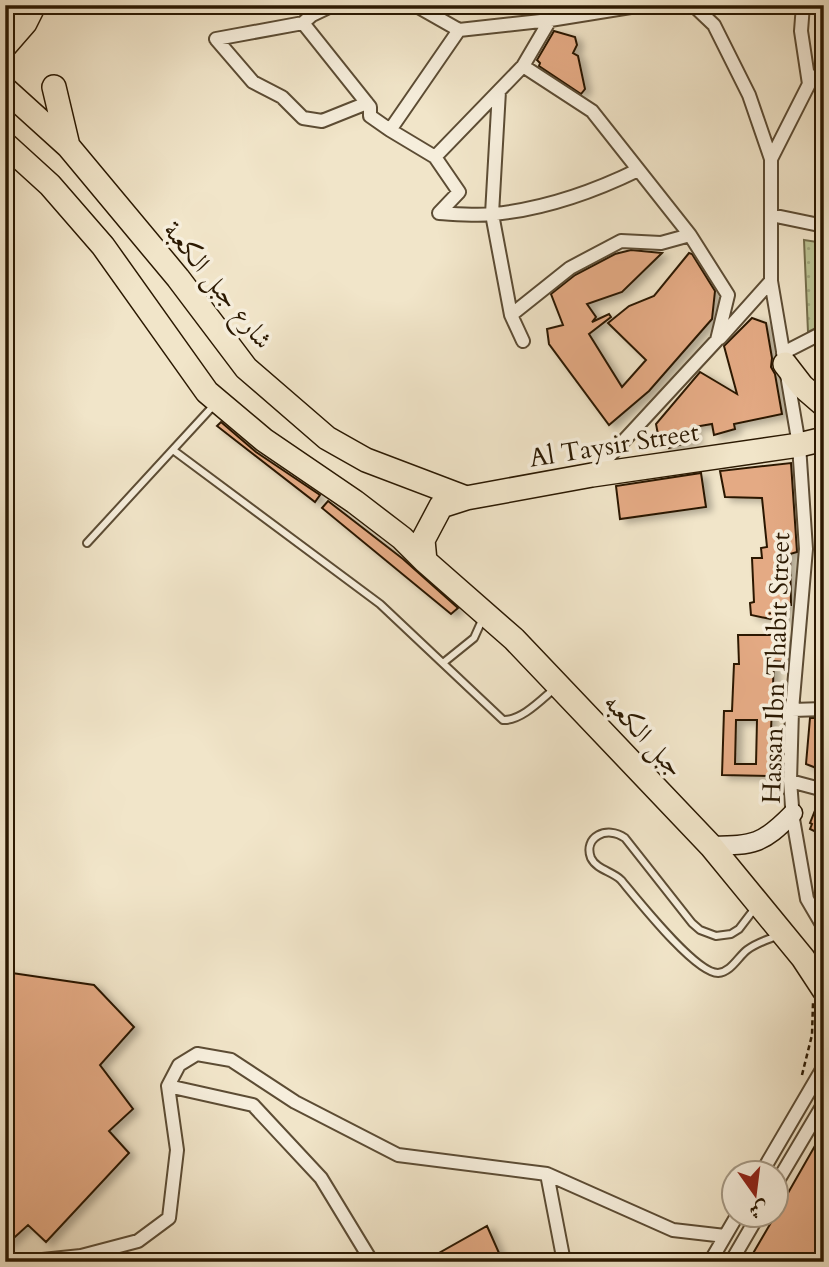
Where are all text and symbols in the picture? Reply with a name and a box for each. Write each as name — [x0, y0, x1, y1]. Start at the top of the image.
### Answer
street label: شارع جبل الكعبة — [152, 214, 280, 359]
street label: Al Taysir Street — [527, 414, 701, 476]
street label: Hassan Ibn Thabit Street — [754, 532, 798, 804]
street label: جبل الكعبه — [596, 685, 692, 785]
north arrow — [720, 1158, 790, 1228]
text: ش — [747, 1195, 771, 1224]

